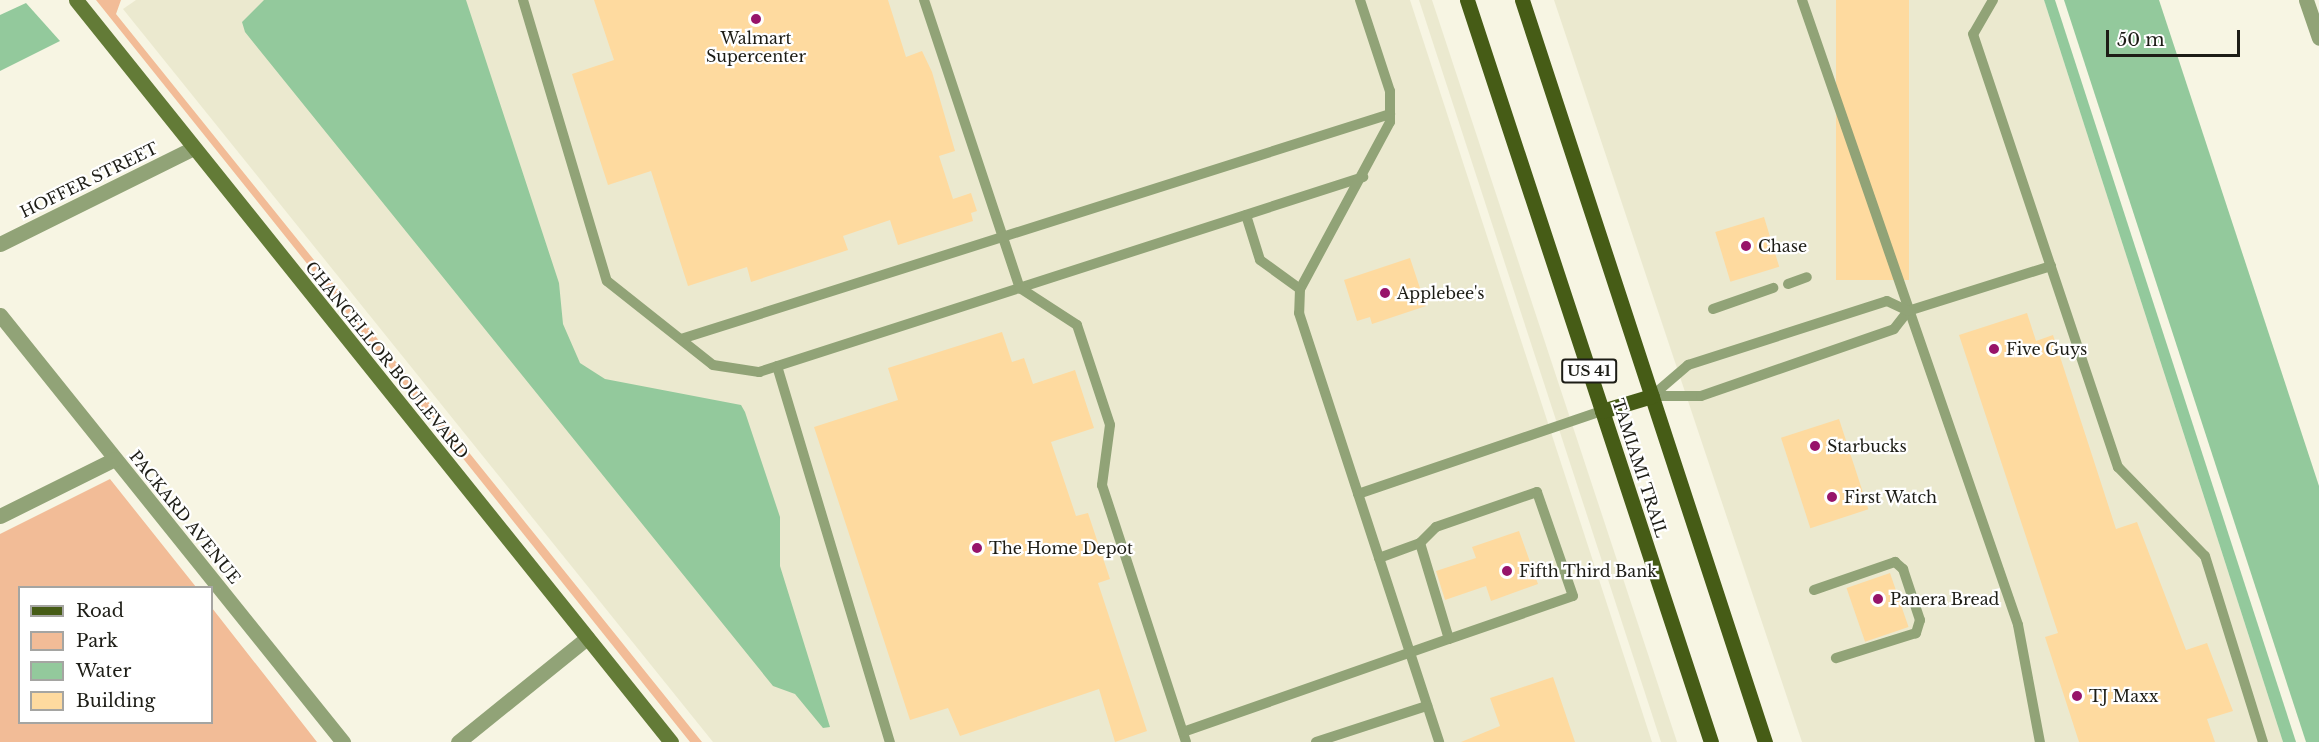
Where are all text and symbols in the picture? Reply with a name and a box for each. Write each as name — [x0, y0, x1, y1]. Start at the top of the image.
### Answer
marker: Walmart Supercenter — [749, 12, 763, 26]
scale bar — [2109, 18, 2242, 56]
place label: Walmart Supercenter — [706, 28, 806, 66]
text: 50 m — [2117, 29, 2165, 51]
street label: HOFFER STREET — [17, 138, 161, 222]
place label: Chase — [1758, 236, 1807, 256]
marker: Chase — [1739, 239, 1753, 253]
street label: CHANCELLOR BOULEVARD — [301, 257, 473, 463]
place label: Applebee's — [1397, 283, 1485, 303]
marker: Applebee's — [1378, 286, 1392, 300]
place label: Five Guys — [2006, 339, 2087, 359]
marker: Five Guys — [1987, 342, 2001, 356]
road number: US 41 — [1560, 359, 1618, 383]
street label: TAMIAMI TRAIL — [1608, 396, 1672, 540]
place label: Starbucks — [1827, 436, 1907, 456]
marker: Starbucks — [1808, 439, 1822, 453]
street label: PACKARD AVENUE — [125, 446, 245, 588]
place label: First Watch — [1844, 487, 1938, 507]
marker: First Watch — [1825, 490, 1839, 504]
place label: The Home Depot — [989, 538, 1133, 558]
marker: The Home Depot — [970, 541, 984, 555]
place label: Fifth Third Bank — [1519, 561, 1658, 581]
marker: Fifth Third Bank — [1500, 564, 1514, 578]
legend — [18, 586, 213, 724]
place label: Panera Bread — [1890, 589, 2000, 609]
marker: Panera Bread — [1871, 592, 1885, 606]
text: Road — [76, 600, 124, 622]
text: Park — [76, 630, 118, 652]
text: Water — [76, 660, 131, 682]
place label: TJ Maxx — [2089, 686, 2159, 706]
marker: TJ Maxx — [2070, 689, 2084, 703]
text: Building — [76, 690, 155, 712]

